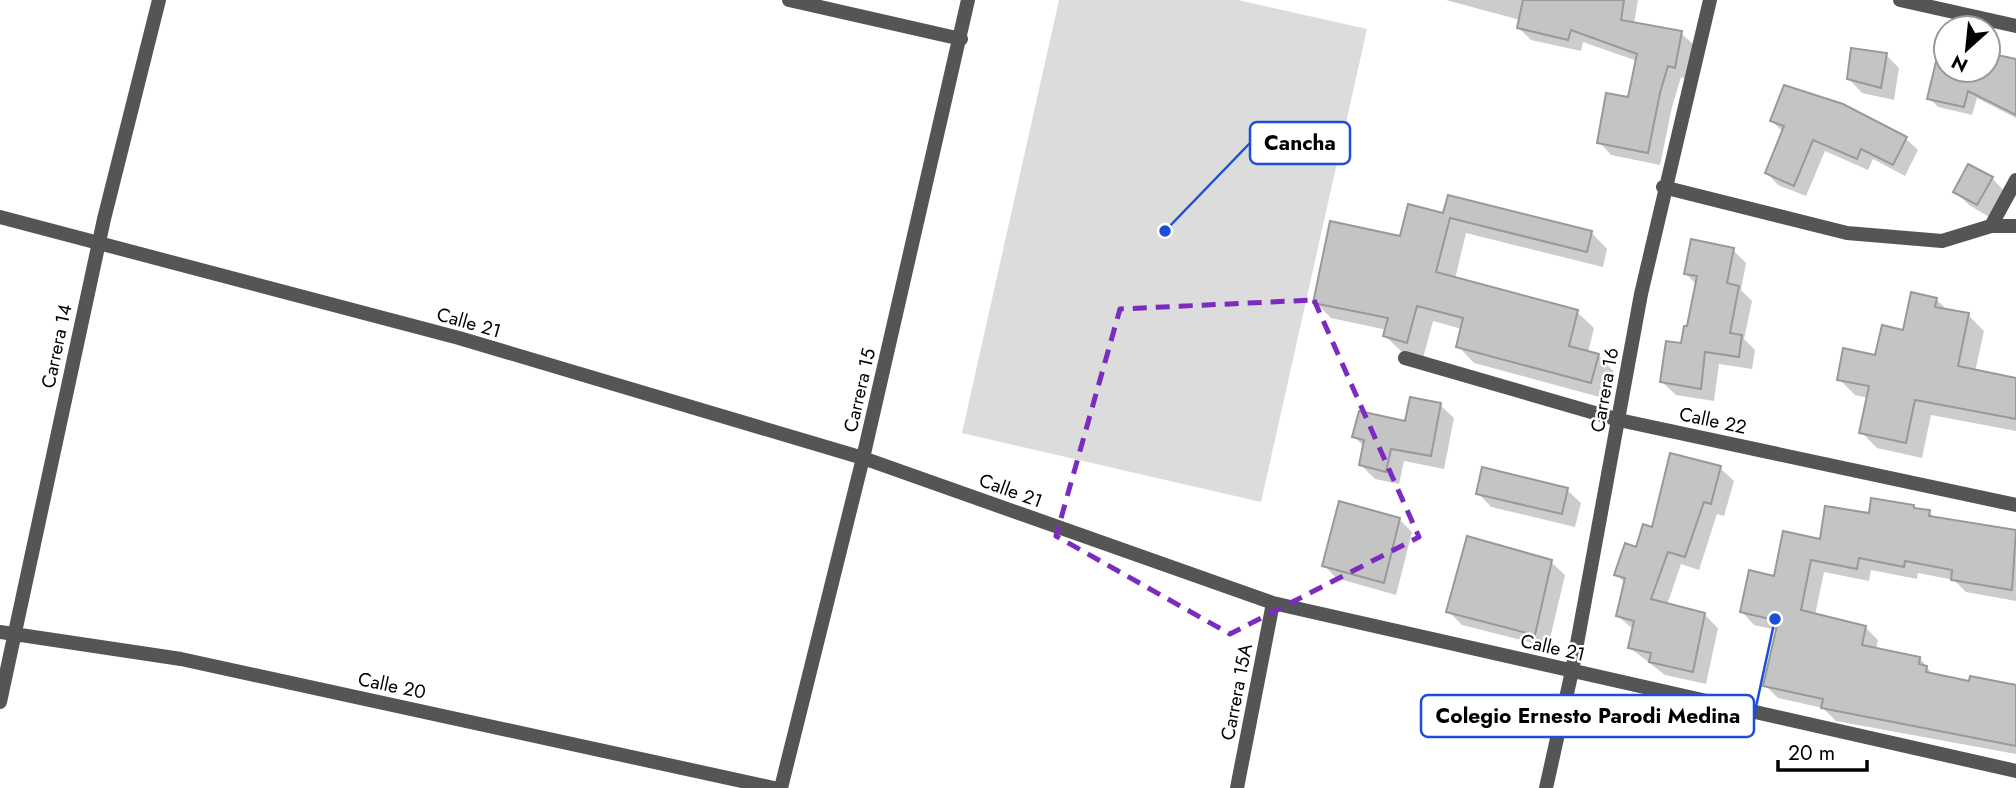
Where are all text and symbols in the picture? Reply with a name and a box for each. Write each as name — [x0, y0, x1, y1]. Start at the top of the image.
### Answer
north arrow — [1932, 14, 2002, 84]
text: N — [1947, 48, 1972, 79]
callout: Cancha — [1250, 122, 1350, 164]
text: Cancha — [1264, 128, 1336, 158]
street label: Calle 21 — [434, 300, 504, 345]
street label: Carrera 14 — [34, 301, 79, 391]
street label: Carrera 15 — [837, 346, 882, 435]
street label: Carrera 16 — [1584, 346, 1625, 435]
street label: Calle 22 — [1677, 400, 1749, 441]
street label: Calle 21 — [975, 467, 1046, 514]
street label: Calle 21 — [1518, 627, 1588, 668]
street label: Carrera 15A — [1214, 641, 1259, 743]
street label: Calle 20 — [356, 665, 428, 706]
callout: Colegio Ernesto Parodi Medina — [1421, 695, 1754, 737]
text: Colegio Ernesto Parodi Medina — [1436, 701, 1740, 731]
scale bar — [1778, 728, 1867, 772]
text: 20 m — [1788, 738, 1835, 768]

